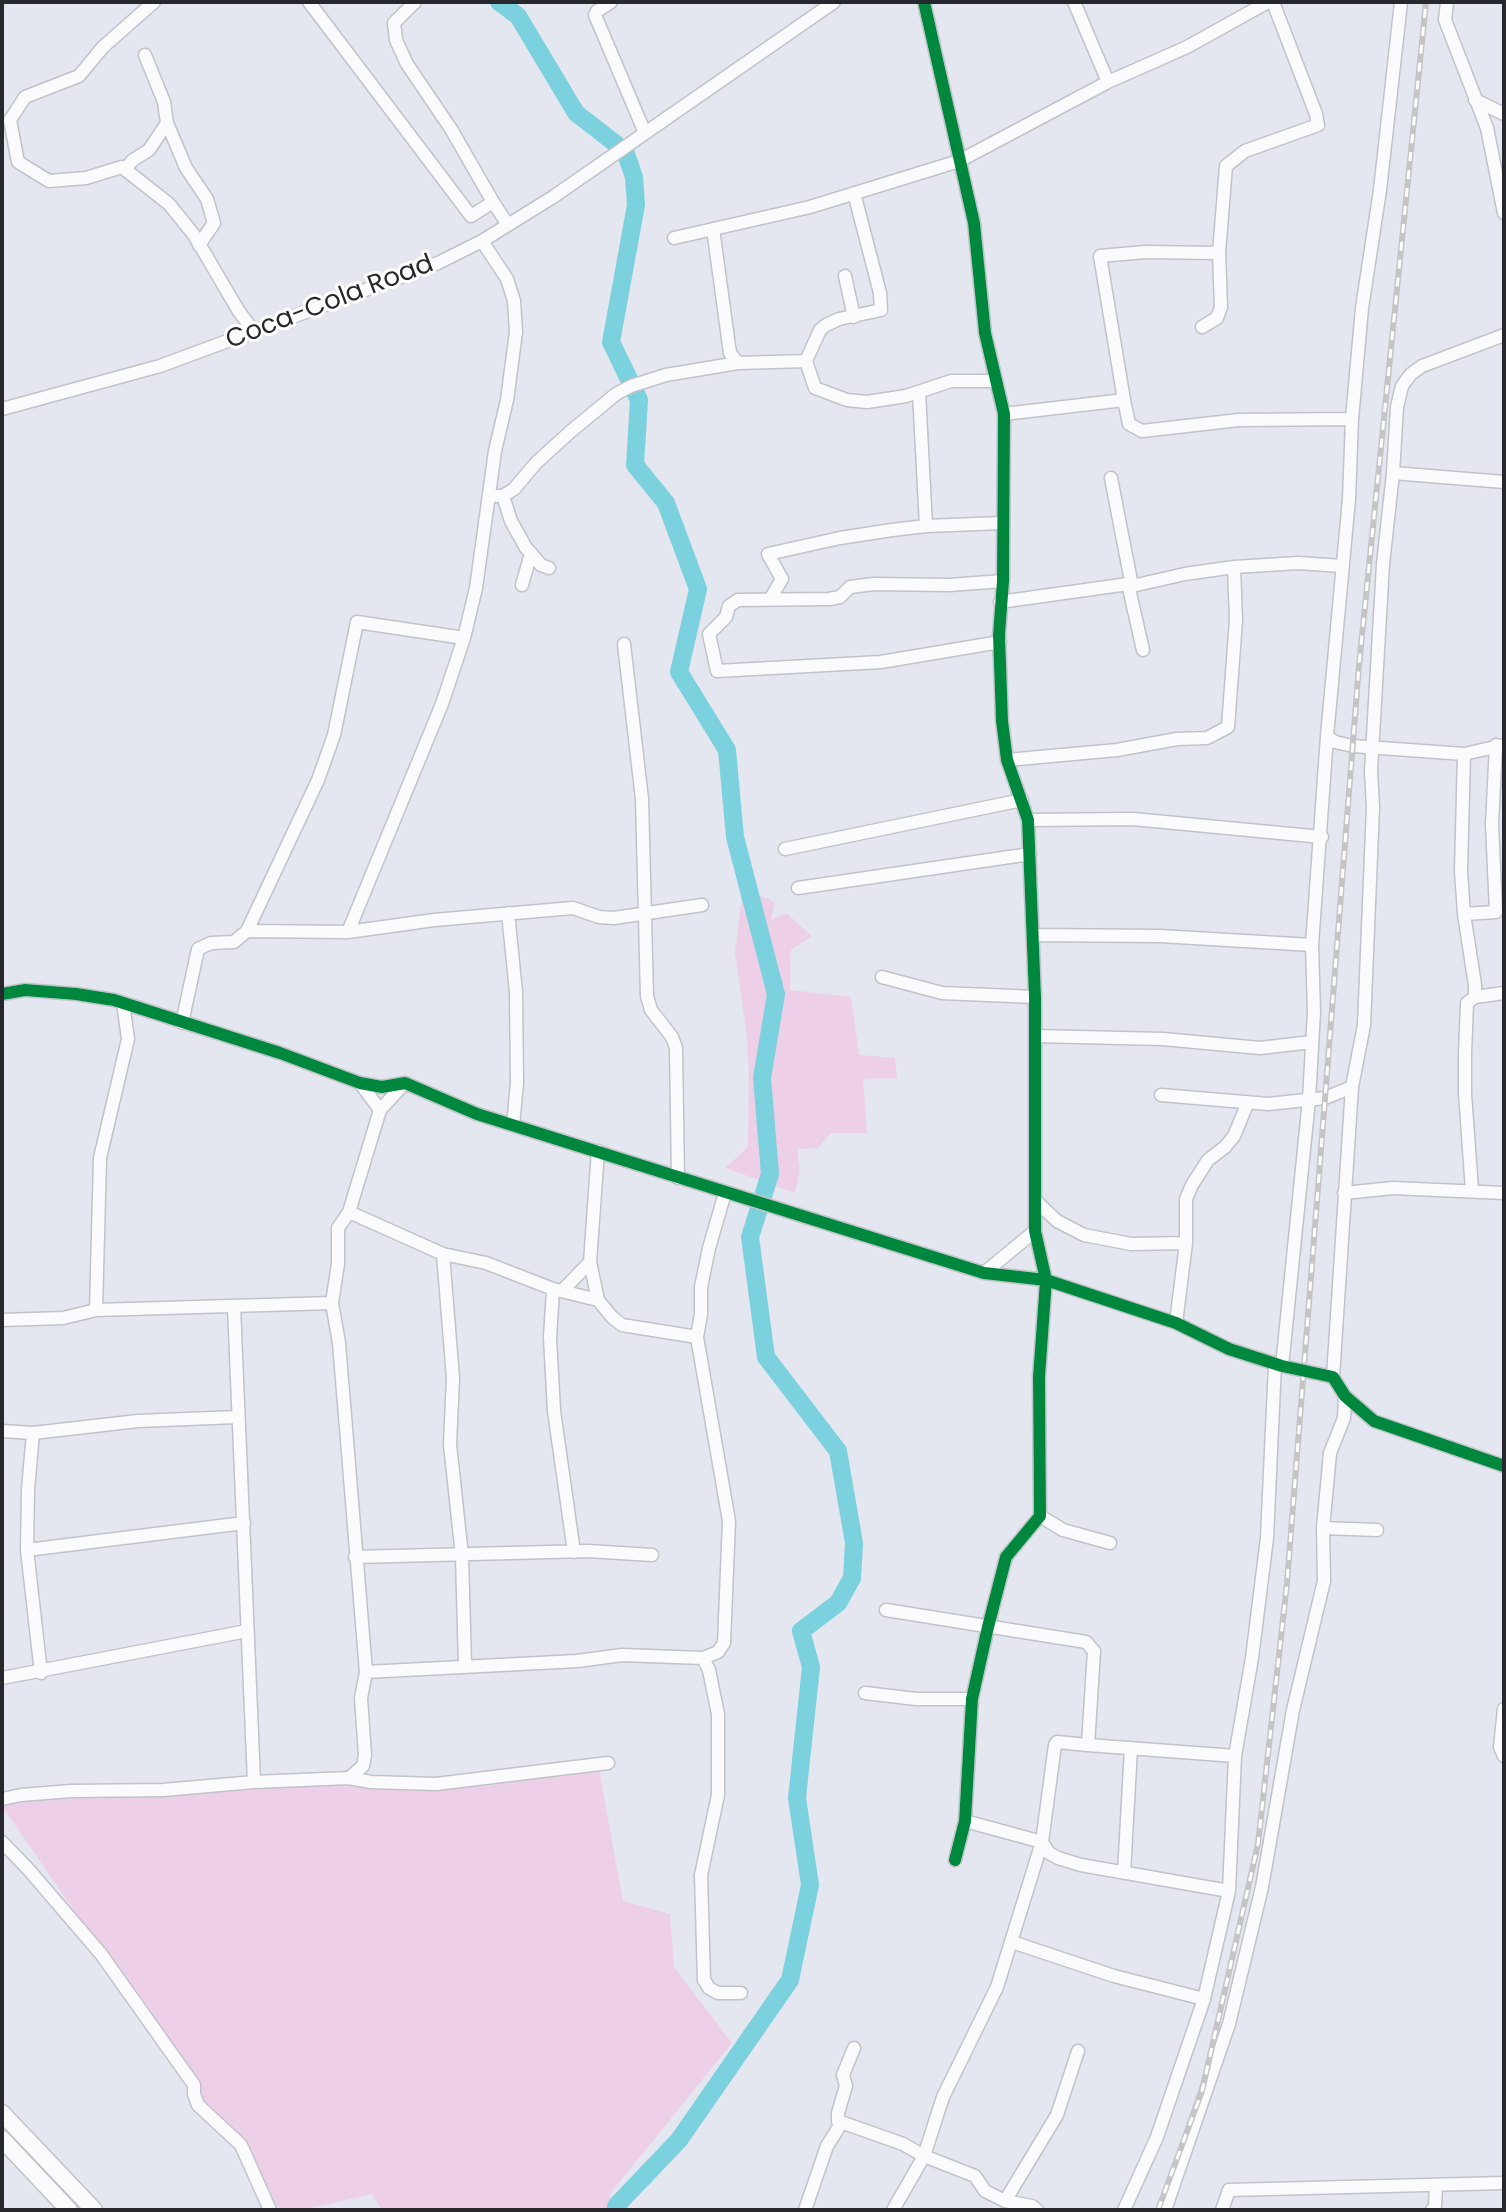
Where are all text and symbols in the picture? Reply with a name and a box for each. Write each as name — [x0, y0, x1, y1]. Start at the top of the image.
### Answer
street label: Coca-Cola Road — [222, 249, 438, 357]

